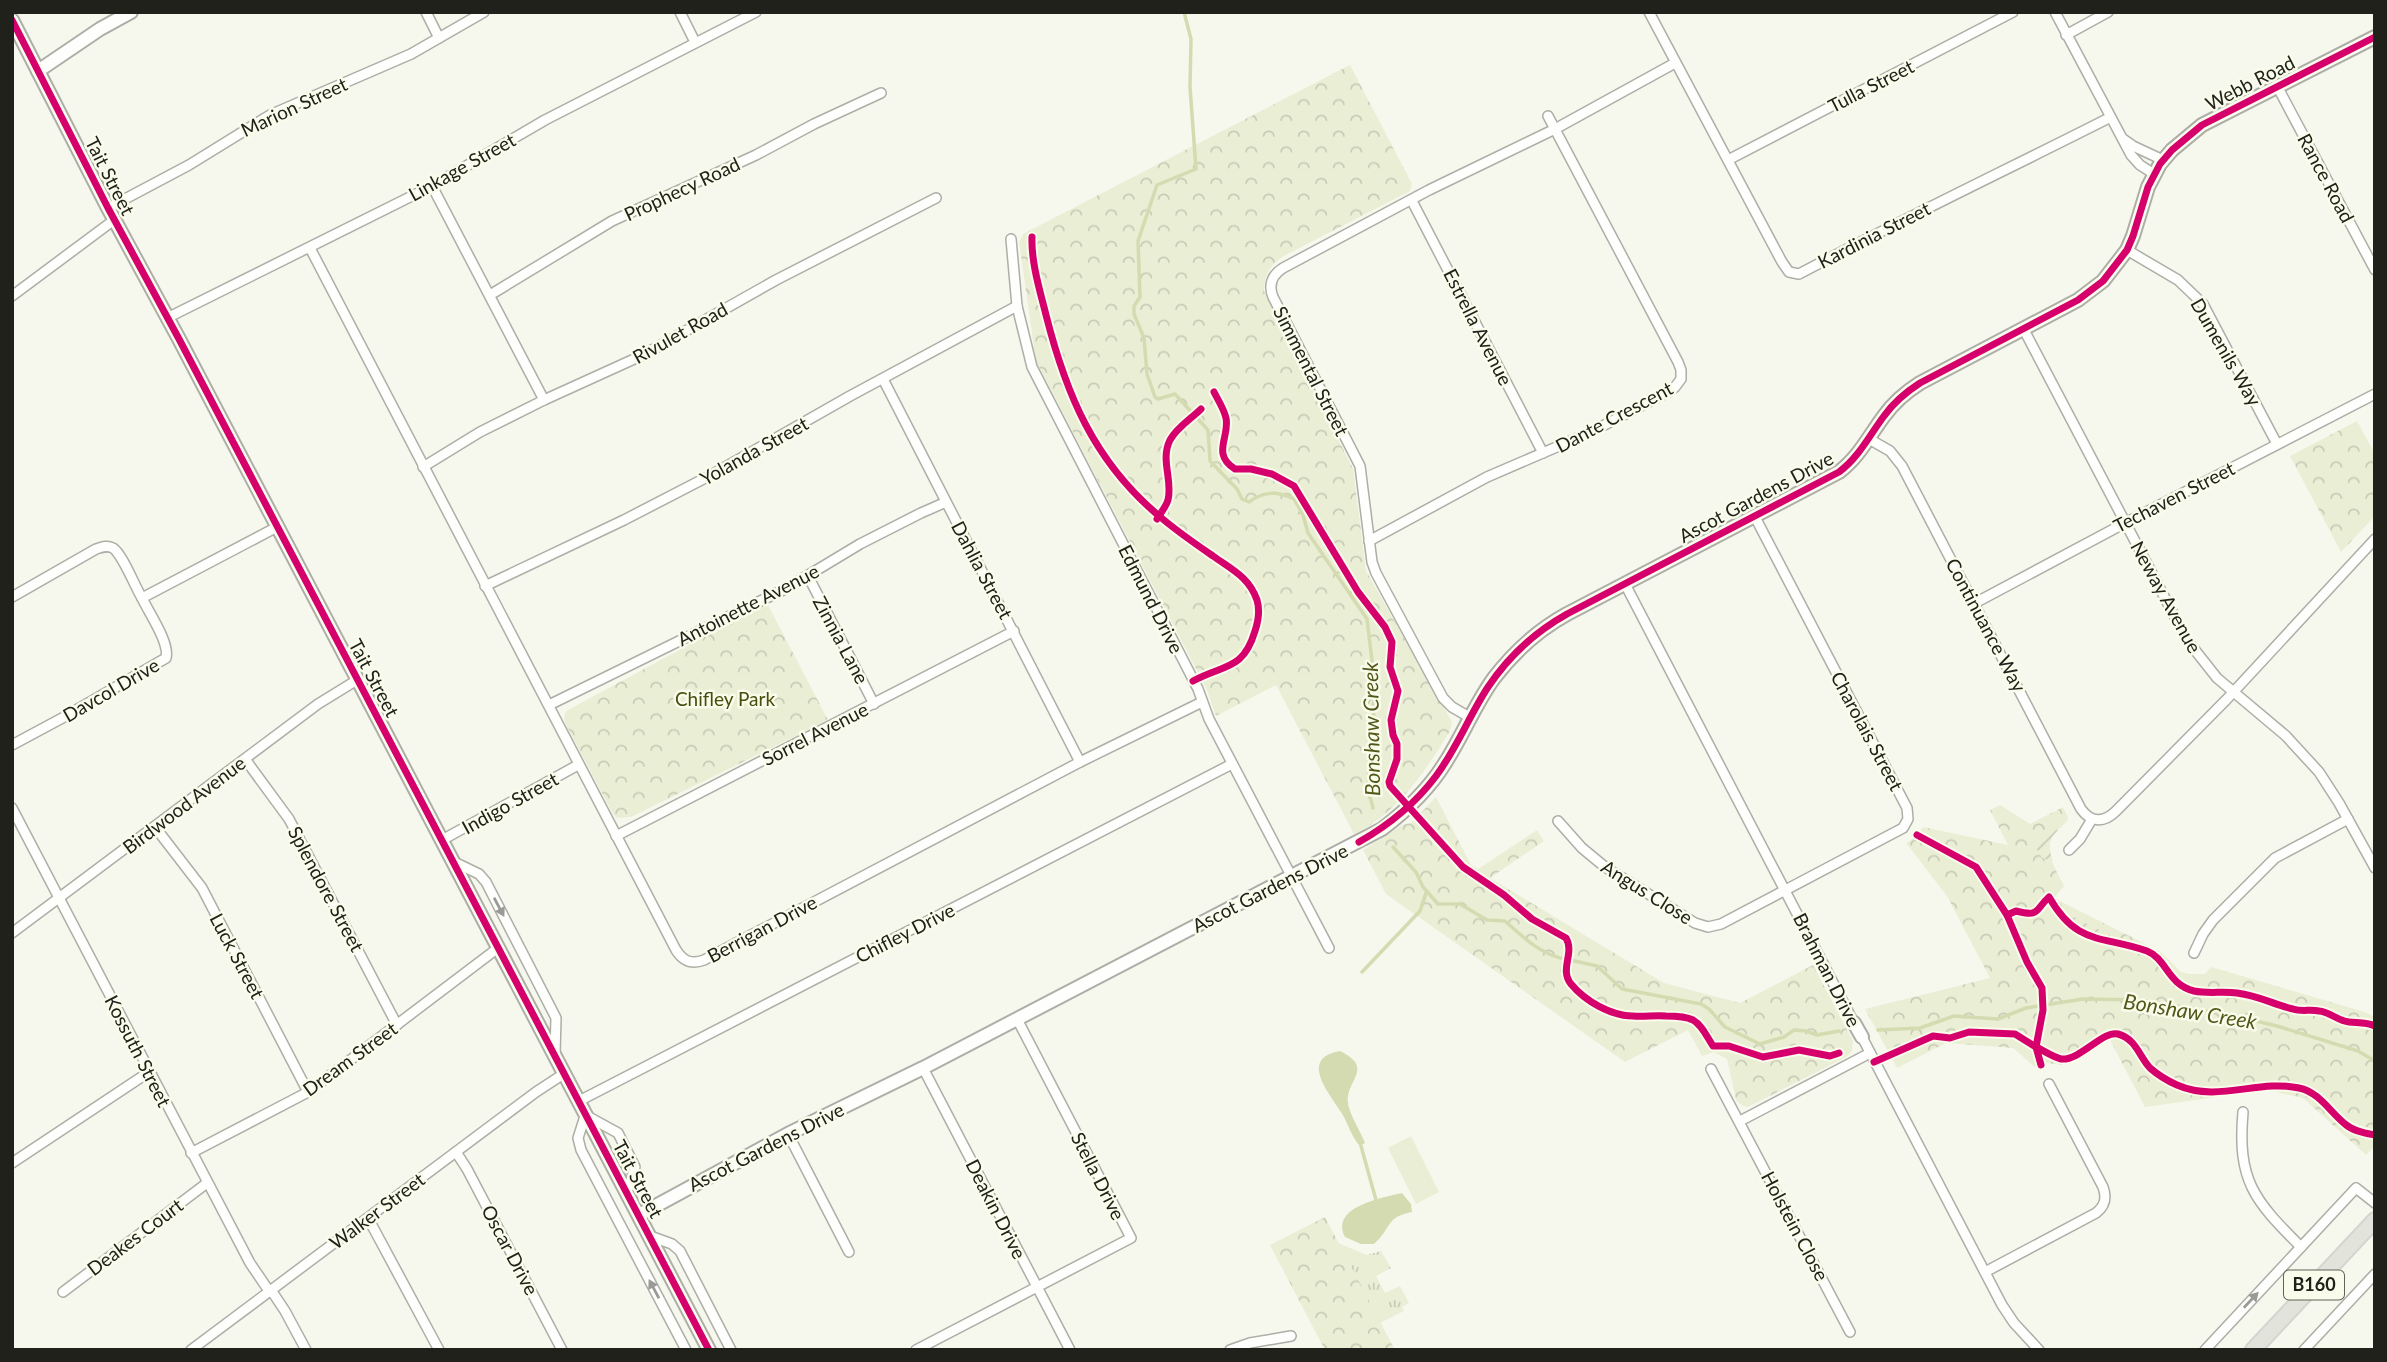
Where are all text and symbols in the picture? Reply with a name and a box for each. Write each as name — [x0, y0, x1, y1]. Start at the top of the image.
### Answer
street label: Webb Road — [2201, 50, 2298, 115]
street label: Tulla Street — [1824, 54, 1918, 117]
street label: Marion Street — [237, 72, 351, 141]
street label: Linkage Street — [404, 128, 519, 205]
street label: Rance Road — [2293, 129, 2360, 226]
street label: Tait Street — [81, 133, 140, 219]
street label: Prophecy Road — [620, 152, 743, 225]
street label: Kardinia Street — [1814, 196, 1934, 273]
street label: Estrella Avenue — [1439, 265, 1518, 389]
street label: Dumenils Way — [2186, 294, 2267, 410]
street label: Rivulet Road — [628, 297, 731, 368]
street label: Simmental Street — [1269, 302, 1354, 439]
street label: Dante Crescent — [1551, 376, 1676, 457]
street label: Yolanda Street — [696, 411, 812, 490]
street label: Ascot Gardens Drive — [1675, 446, 1837, 547]
street label: Techaven Street — [2109, 456, 2238, 537]
street label: Dahlia Street — [947, 517, 1018, 623]
street label: Neway Avenue — [2126, 537, 2207, 657]
street label: Edmund Drive — [1114, 541, 1189, 657]
street label: Continuance Way — [1942, 554, 2031, 696]
street label: Antoinette Avenue — [673, 559, 823, 650]
street label: Zinnia Lane — [809, 592, 874, 687]
street label: Tait Street — [344, 635, 405, 721]
street label: Davcol Drive — [59, 653, 163, 726]
water label: Bonshaw Creek — [1357, 661, 1384, 796]
street label: Charolais Street — [1826, 667, 1909, 794]
park label: Chifley Park — [675, 687, 775, 710]
street label: Sorrel Avenue — [758, 697, 872, 770]
street label: Birdwood Avenue — [118, 751, 250, 858]
street label: Indigo Street — [458, 767, 562, 838]
street label: Splendore Street — [284, 822, 369, 956]
street label: Ascot Gardens Drive — [1188, 838, 1352, 937]
street label: Angus Close — [1597, 854, 1697, 929]
street label: Berrigan Drive — [703, 890, 820, 967]
one-way arrow — [493, 897, 504, 917]
street label: Chifley Drive — [851, 898, 958, 967]
street label: Luck Street — [205, 909, 270, 1003]
street label: Brahman Drive — [1789, 909, 1866, 1031]
water label: Bonshaw Creek — [2122, 988, 2260, 1034]
street label: Kossuth Street — [101, 991, 176, 1111]
street label: Dream Street — [298, 1017, 401, 1100]
street label: Ascot Gardens Drive — [684, 1097, 848, 1196]
street label: Stella Drive — [1067, 1128, 1130, 1223]
street label: Tait Street — [608, 1136, 669, 1222]
street label: Deakin Drive — [962, 1155, 1031, 1262]
street label: Walker Street — [325, 1167, 429, 1254]
street label: Holstein Close — [1757, 1167, 1834, 1284]
street label: Deakes Court — [82, 1193, 187, 1280]
street label: Oscar Drive — [477, 1201, 544, 1299]
road number: B160 — [2284, 1270, 2344, 1300]
one-way arrow — [648, 1279, 660, 1299]
one-way arrow — [2243, 1292, 2259, 1309]

